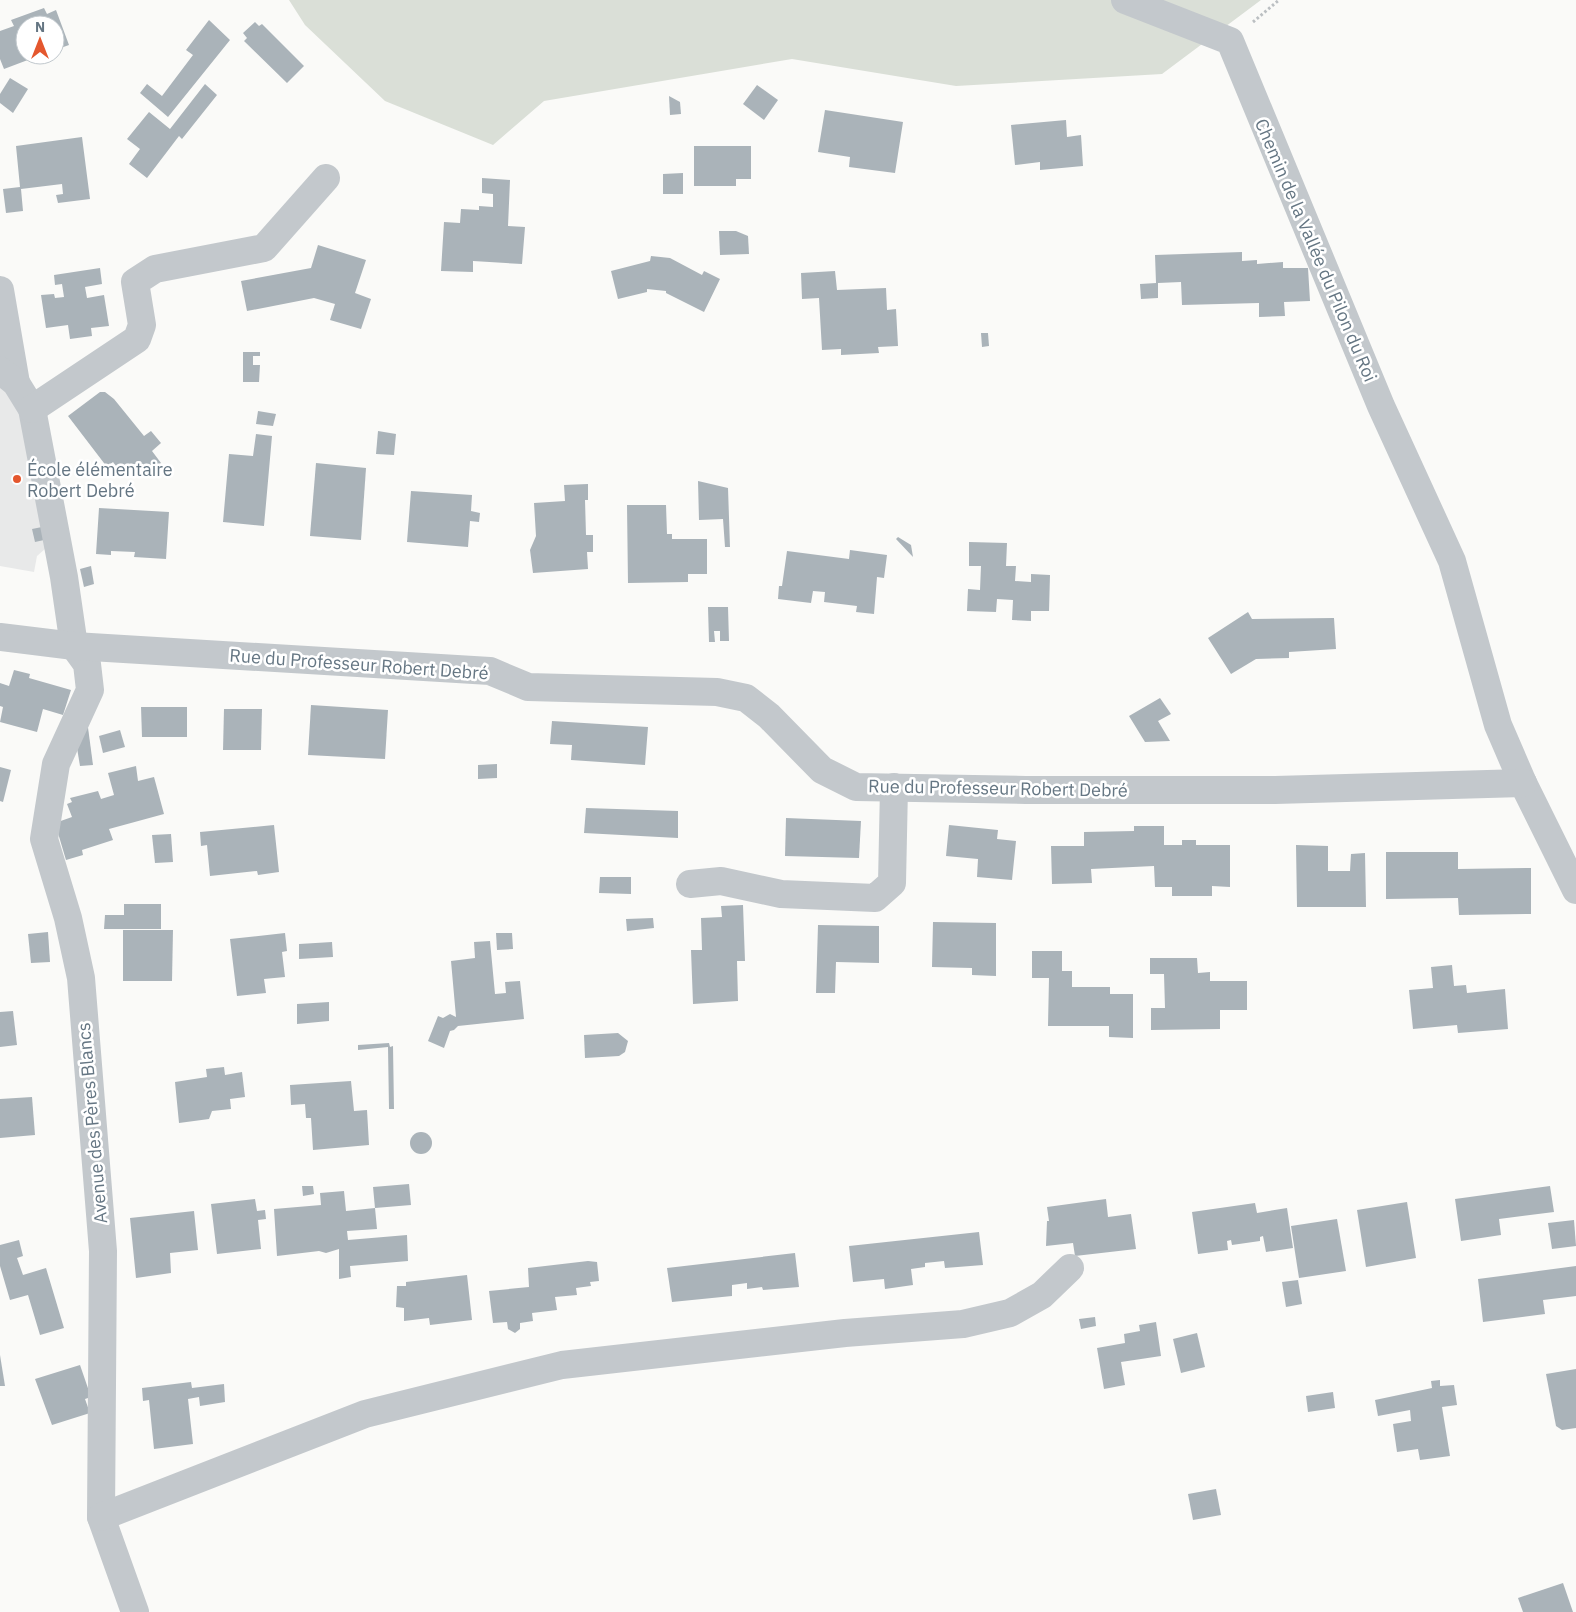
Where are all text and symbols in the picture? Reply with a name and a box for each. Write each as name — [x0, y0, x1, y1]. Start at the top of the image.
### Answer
north arrow — [15, 15, 65, 65]
text: N — [35, 18, 45, 36]
street label: Chemin de la Vallée du Pilon du Roi — [1250, 115, 1382, 385]
place label: École élémentaire Robert Debré — [27, 458, 173, 502]
marker: École élémentaire Robert Debré — [11, 473, 23, 485]
street label: Rue du Professeur Robert Debré — [229, 643, 489, 685]
street label: Rue du Professeur Robert Debré — [868, 774, 1128, 802]
street label: Avenue des Pères Blancs — [72, 1021, 112, 1225]

